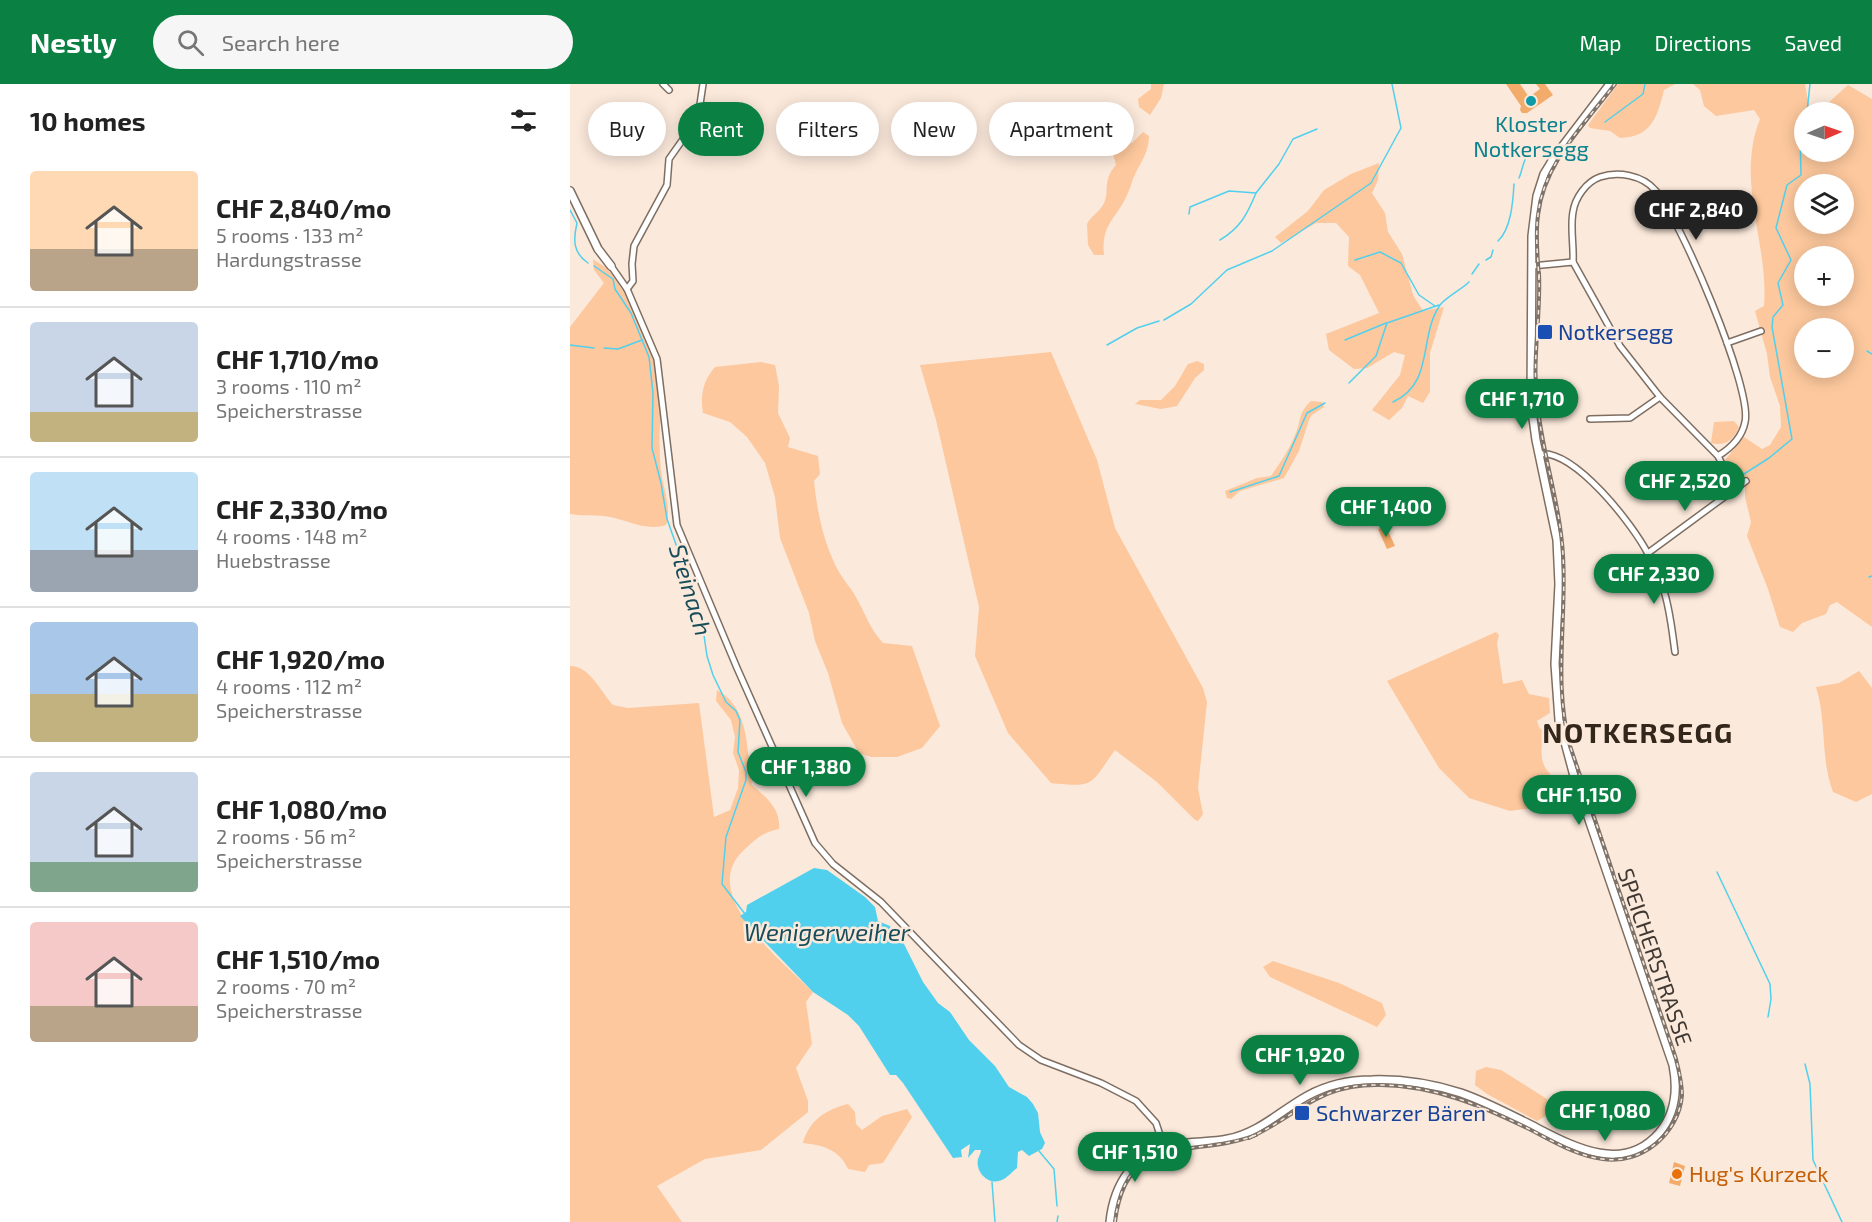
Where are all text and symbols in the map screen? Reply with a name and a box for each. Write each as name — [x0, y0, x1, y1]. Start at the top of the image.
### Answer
search box — [153, 15, 573, 69]
text: Nestly — [30, 25, 117, 59]
icon: search — [174, 26, 207, 59]
text: Search here — [222, 29, 340, 55]
text: Map — [1579, 30, 1622, 55]
text: Directions — [1655, 30, 1751, 55]
text: Saved — [1784, 30, 1842, 55]
marker: Kloster Notkersegg — [1524, 94, 1538, 108]
chip: Buy — [588, 102, 666, 156]
chip: Rent — [678, 102, 764, 156]
chip: Filters — [776, 102, 879, 156]
chip: New — [891, 102, 977, 156]
chip: Apartment — [989, 102, 1134, 156]
north arrow — [1794, 102, 1854, 162]
map controls — [1794, 102, 1854, 378]
icon: filters — [507, 104, 540, 137]
text: 10 homes — [30, 105, 146, 136]
place label: Kloster Notkersegg — [1473, 110, 1589, 161]
button: layers — [1794, 174, 1854, 234]
pin: CHF 2,840 — [1627, 190, 1765, 241]
text: CHF 2,840/mo — [216, 192, 391, 223]
icon: home — [78, 195, 150, 267]
text: CHF 2,840 — [1649, 197, 1743, 221]
text: 5 rooms · 133 m² — [216, 223, 363, 247]
button: + — [1794, 246, 1854, 306]
text: Hardungstrasse — [216, 247, 362, 271]
place label: Notkersegg — [1558, 318, 1673, 344]
button: − — [1794, 318, 1854, 378]
marker: Notkersegg — [1536, 323, 1554, 341]
text: CHF 1,710/mo — [216, 343, 379, 374]
icon: home — [78, 346, 150, 418]
text: 3 rooms · 110 m² — [216, 374, 362, 398]
pin: CHF 1,710 — [1453, 379, 1591, 430]
text: CHF 1,710 — [1479, 386, 1565, 410]
text: Speicherstrasse — [216, 398, 363, 422]
pin: CHF 2,520 — [1616, 461, 1754, 512]
text: CHF 2,520 — [1639, 468, 1731, 492]
pin: CHF 1,400 — [1317, 487, 1455, 538]
text: CHF 2,330/mo — [216, 493, 388, 524]
text: CHF 1,400 — [1340, 494, 1432, 518]
icon: home — [78, 496, 150, 568]
text: 4 rooms · 148 m² — [216, 524, 367, 548]
water label: Steinach — [664, 540, 719, 639]
text: Huebstrasse — [216, 548, 331, 572]
pin: CHF 2,330 — [1585, 554, 1723, 605]
text: CHF 2,330 — [1608, 561, 1700, 585]
text: CHF 1,920/mo — [216, 643, 385, 674]
icon: home — [78, 646, 150, 718]
text: 4 rooms · 112 m² — [216, 674, 362, 698]
text: Speicherstrasse — [216, 698, 363, 722]
district label: NOTKERSEGG — [1542, 715, 1734, 749]
pin: CHF 1,380 — [737, 747, 875, 798]
text: CHF 1,380 — [761, 754, 851, 778]
pin: CHF 1,150 — [1510, 775, 1648, 826]
text: CHF 1,150 — [1536, 782, 1622, 806]
text: CHF 1,080/mo — [216, 793, 387, 824]
icon: home — [78, 796, 150, 868]
text: 2 rooms · 56 m² — [216, 824, 356, 848]
text: Speicherstrasse — [216, 848, 363, 872]
street label: SPEICHERSTRASSE — [1613, 865, 1699, 1049]
water label: Wenigerweiher — [744, 917, 911, 946]
text: CHF 1,510/mo — [216, 943, 380, 974]
icon: home — [78, 946, 150, 1018]
text: 2 rooms · 70 m² — [216, 974, 356, 998]
text: Speicherstrasse — [216, 998, 363, 1022]
pin: CHF 1,920 — [1231, 1035, 1369, 1086]
text: CHF 1,920 — [1255, 1042, 1345, 1066]
pin: CHF 1,080 — [1536, 1091, 1674, 1142]
text: CHF 1,080 — [1559, 1098, 1651, 1122]
place label: Schwarzer Bären — [1316, 1099, 1486, 1125]
marker: Schwarzer Bären — [1293, 1104, 1311, 1122]
pin: CHF 1,510 — [1066, 1132, 1204, 1183]
text: CHF 1,510 — [1092, 1139, 1178, 1163]
place label: Hug's Kurzeck — [1689, 1160, 1828, 1186]
marker: Hug's Kurzeck — [1670, 1167, 1684, 1181]

